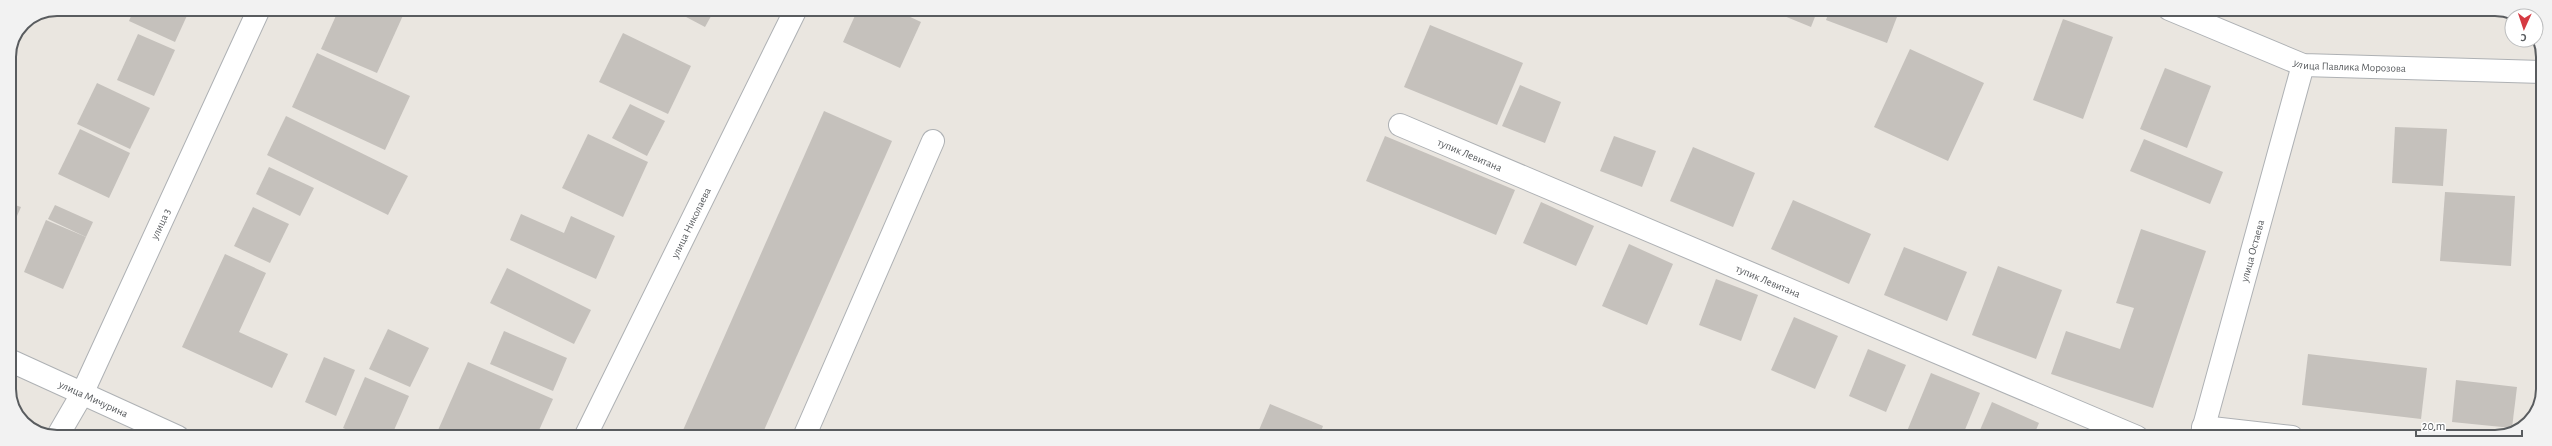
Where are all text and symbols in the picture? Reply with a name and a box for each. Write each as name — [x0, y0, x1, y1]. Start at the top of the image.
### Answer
north arrow — [2504, 8, 2544, 48]
text: С — [2520, 32, 2527, 43]
street label: улица Павлика Морозова — [2291, 56, 2406, 74]
street label: тупик Левитана — [1435, 136, 1504, 174]
street label: улица Николаева — [669, 186, 713, 261]
street label: улица 3 — [148, 207, 173, 242]
street label: улица Остаева — [2238, 219, 2266, 284]
street label: тупик Левитана — [1733, 263, 1802, 300]
street label: улица Мичурина — [56, 378, 130, 419]
scale bar — [2416, 412, 2522, 438]
text: 20 m — [2422, 420, 2445, 432]

